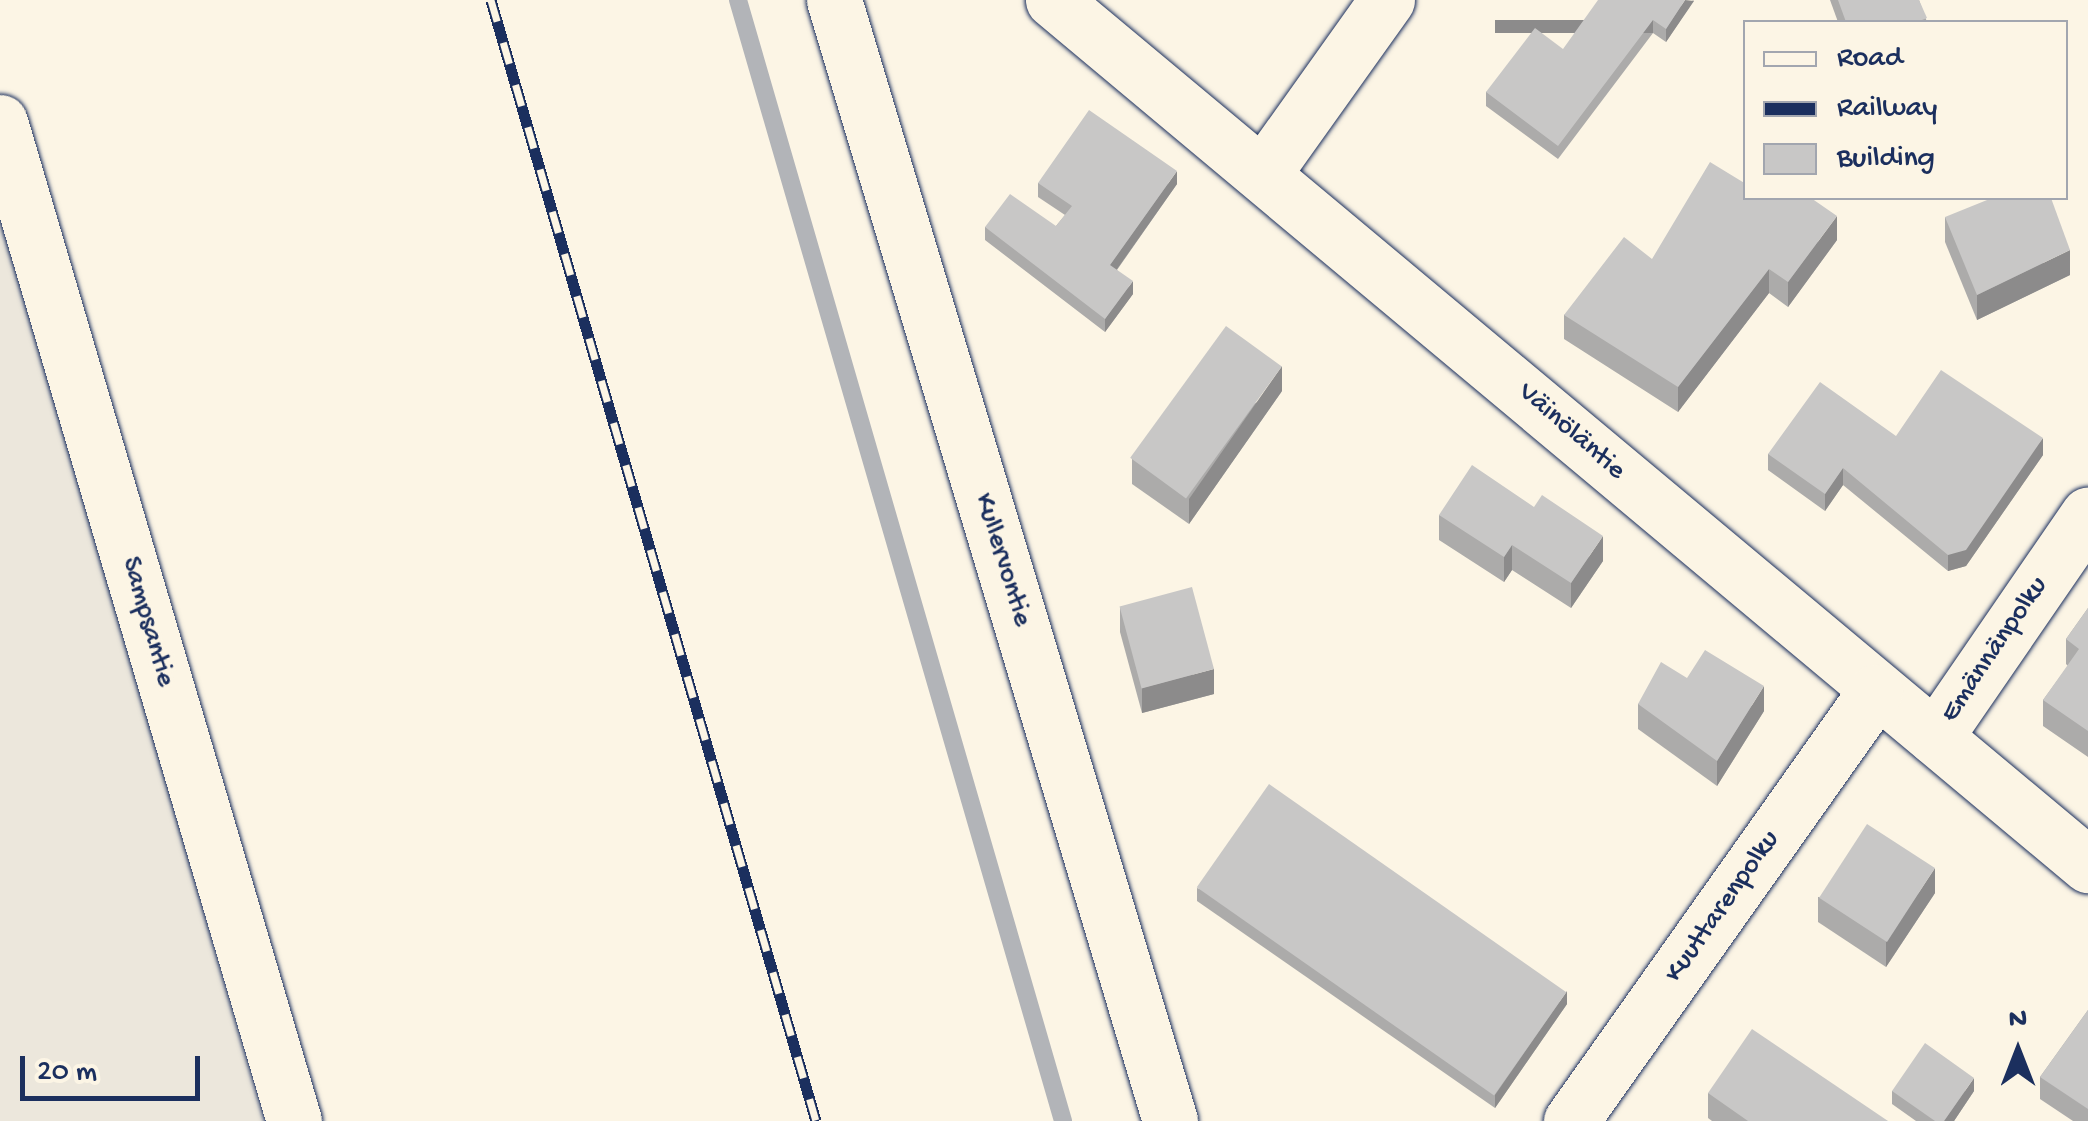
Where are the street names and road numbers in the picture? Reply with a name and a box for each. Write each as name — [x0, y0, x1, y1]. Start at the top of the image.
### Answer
street label: Väinöläntie — [1510, 376, 1632, 488]
street label: Kullervontie — [966, 489, 1038, 631]
street label: Sampsantie — [112, 553, 182, 691]
street label: Emännänpolku — [1934, 571, 2056, 729]
street label: Kuuttarenpolku — [1658, 825, 1788, 989]

